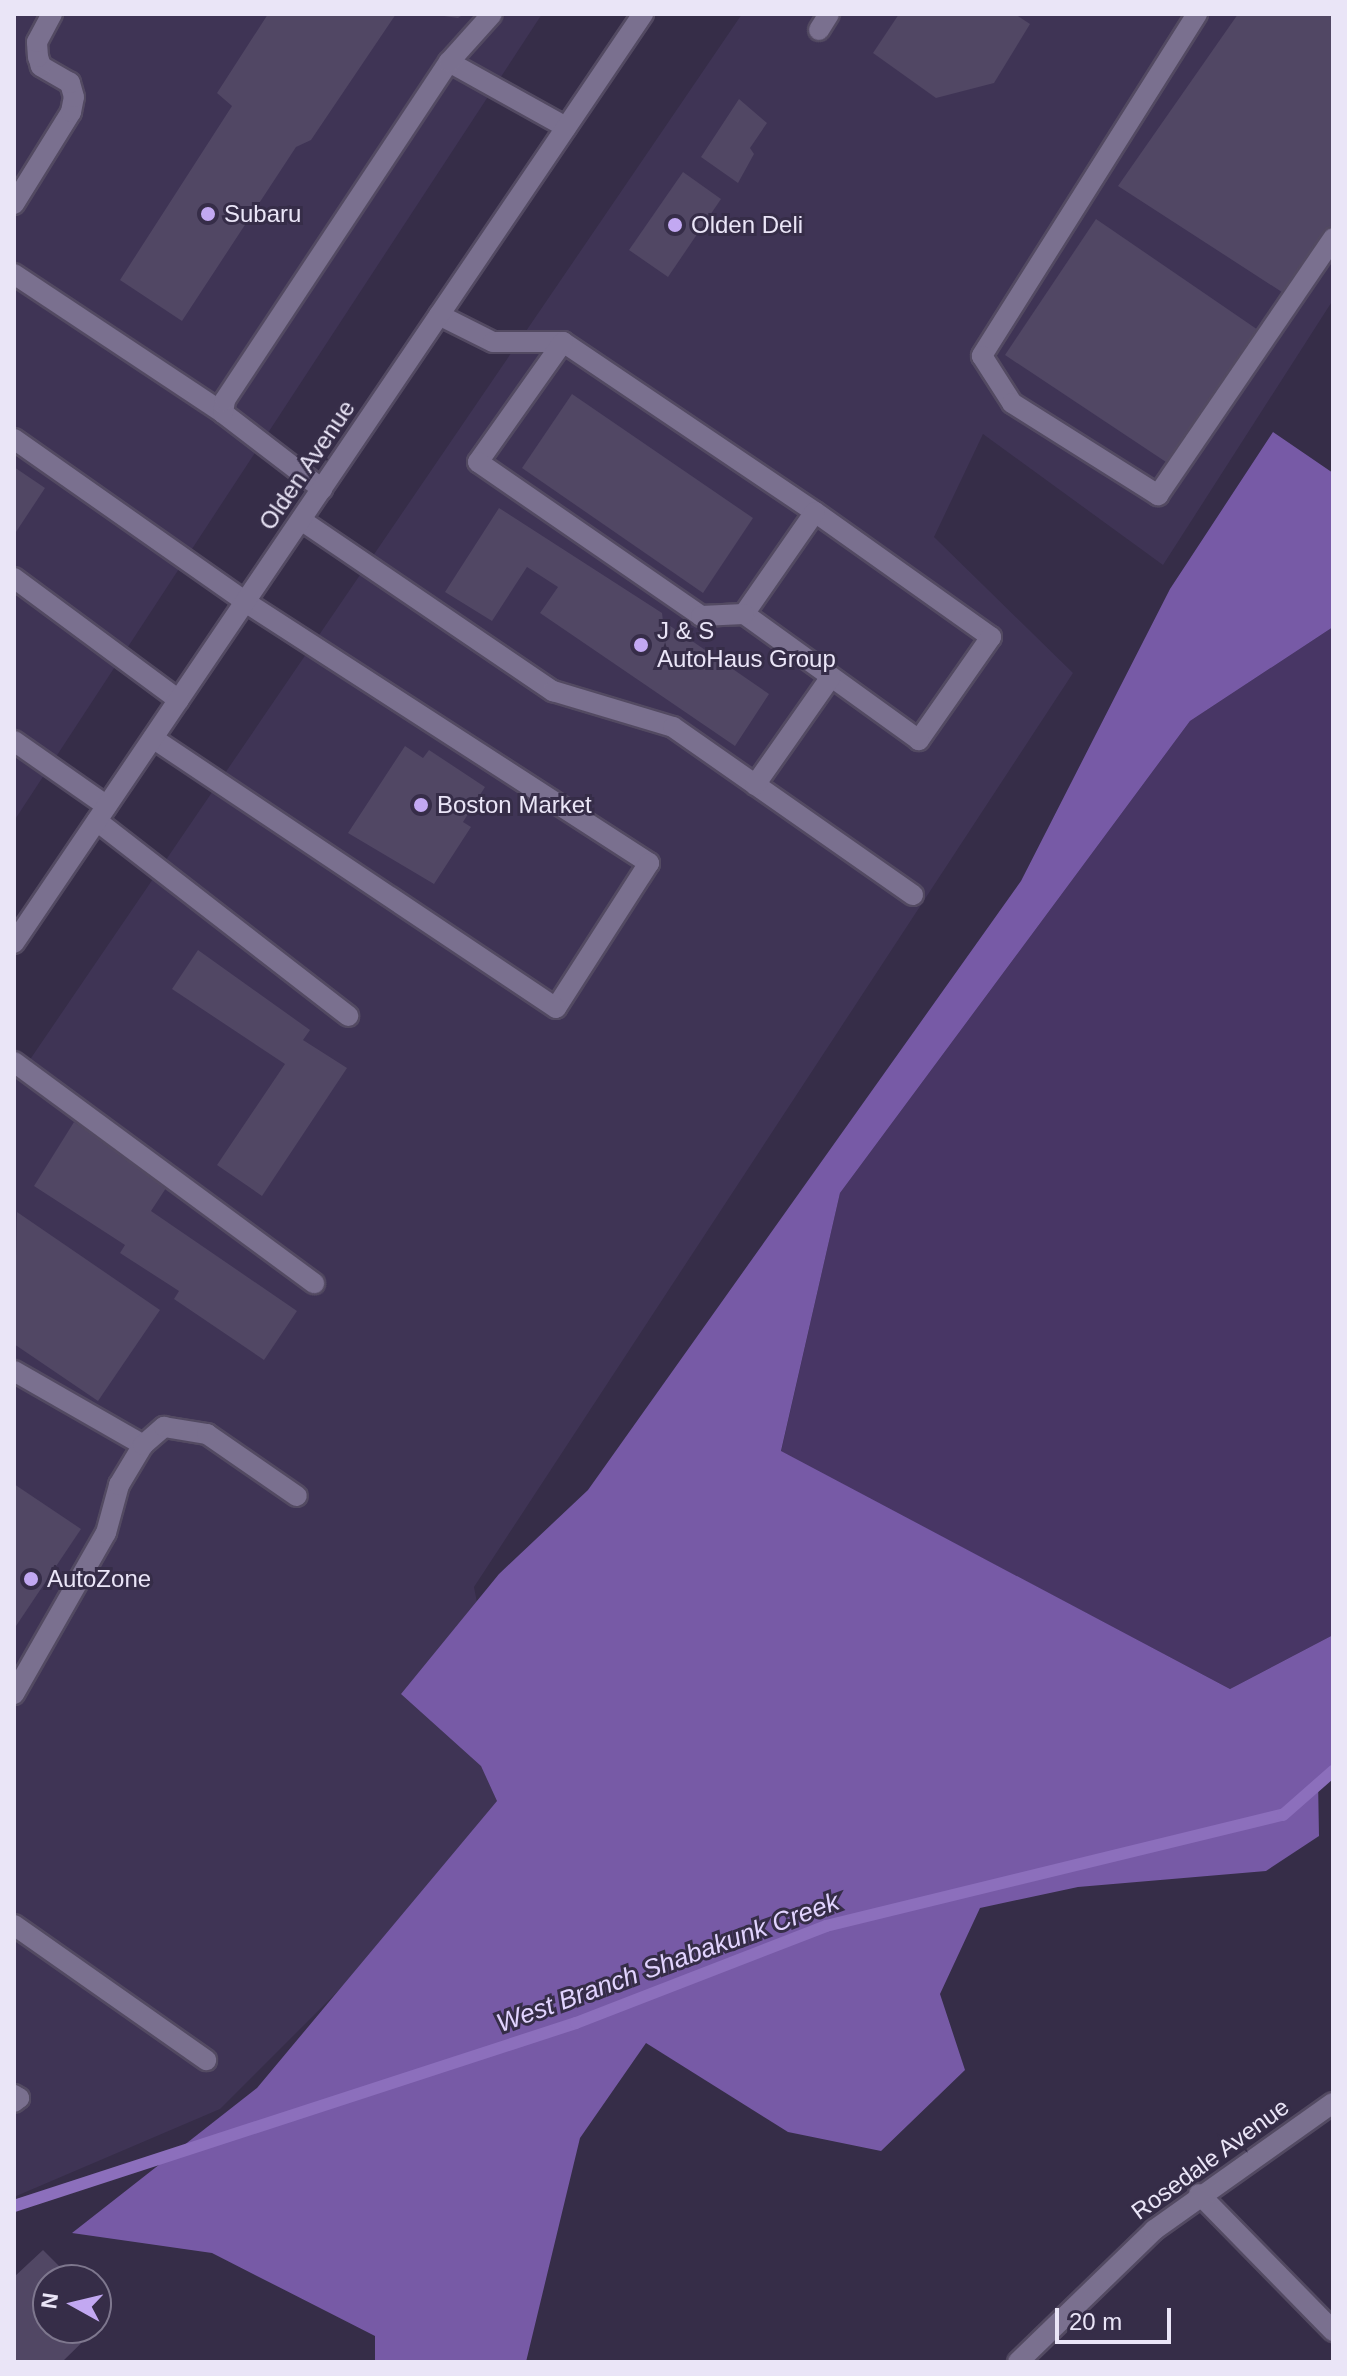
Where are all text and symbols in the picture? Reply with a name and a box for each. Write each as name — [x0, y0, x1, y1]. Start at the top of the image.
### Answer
place label: Subaru — [224, 200, 301, 228]
marker: Subaru — [199, 205, 217, 223]
place label: Olden Deli — [691, 211, 803, 239]
marker: Olden Deli — [666, 216, 684, 234]
street label: Olden Avenue — [253, 394, 361, 536]
place label: J & S AutoHaus Group — [657, 617, 836, 673]
marker: J & S AutoHaus Group — [632, 636, 650, 654]
place label: Boston Market — [437, 791, 592, 819]
marker: Boston Market — [412, 796, 430, 814]
place label: AutoZone — [47, 1565, 151, 1593]
marker: AutoZone — [22, 1570, 40, 1588]
water label: West Branch Shabakunk Creek — [492, 1886, 844, 2040]
street label: Rosedale Avenue — [1125, 2092, 1295, 2226]
north arrow — [32, 2264, 112, 2344]
text: N — [36, 2291, 63, 2310]
scale bar — [1059, 2292, 1175, 2342]
text: 20 m — [1069, 2308, 1122, 2335]

